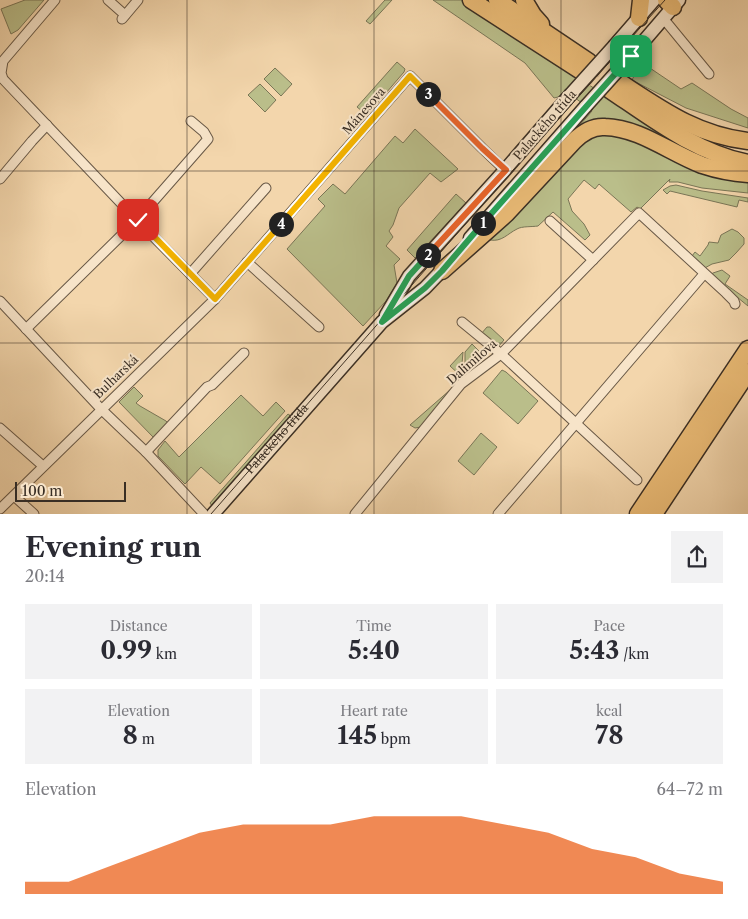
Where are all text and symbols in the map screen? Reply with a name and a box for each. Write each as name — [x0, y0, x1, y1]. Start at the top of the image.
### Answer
pin — [610, 35, 652, 77]
icon: arrive — [617, 42, 645, 70]
pin: 3 — [416, 82, 440, 106]
street label: Mánesova — [339, 84, 389, 137]
text: 3 — [425, 85, 432, 103]
street label: Palackého třída — [510, 86, 580, 163]
pin — [117, 199, 159, 241]
icon: check — [124, 206, 152, 234]
pin: 1 — [470, 210, 496, 236]
pin: 4 — [268, 212, 294, 236]
text: 1 — [480, 214, 487, 232]
text: 4 — [277, 215, 286, 233]
pin: 2 — [416, 242, 440, 268]
text: 2 — [424, 246, 433, 264]
street label: Dalimilova — [444, 335, 500, 387]
street label: Bulharská — [90, 351, 142, 402]
street label: Palackého třída — [242, 400, 312, 477]
scale bar — [15, 479, 126, 502]
text: 100 m — [22, 482, 62, 500]
text: Evening run — [25, 530, 201, 564]
button: share — [671, 531, 723, 583]
text: 20:14 — [25, 566, 65, 586]
text: Distance — [110, 617, 168, 635]
text: Time — [356, 617, 392, 635]
text: Pace — [594, 617, 625, 635]
text: 0.99 — [100, 635, 152, 666]
text: 5:40 — [348, 635, 400, 666]
text: 5:43 — [569, 635, 619, 666]
text: km — [152, 645, 177, 663]
text: /km — [619, 645, 649, 663]
text: Elevation — [107, 702, 170, 720]
text: Heart rate — [340, 702, 408, 720]
text: kcal — [596, 702, 623, 720]
text: 8 — [123, 720, 138, 751]
text: 145 — [337, 720, 377, 751]
text: 78 — [595, 720, 624, 751]
text: m — [138, 730, 155, 748]
text: bpm — [377, 730, 411, 748]
text: Elevation — [25, 779, 96, 799]
text: 64–72 m — [657, 779, 723, 799]

